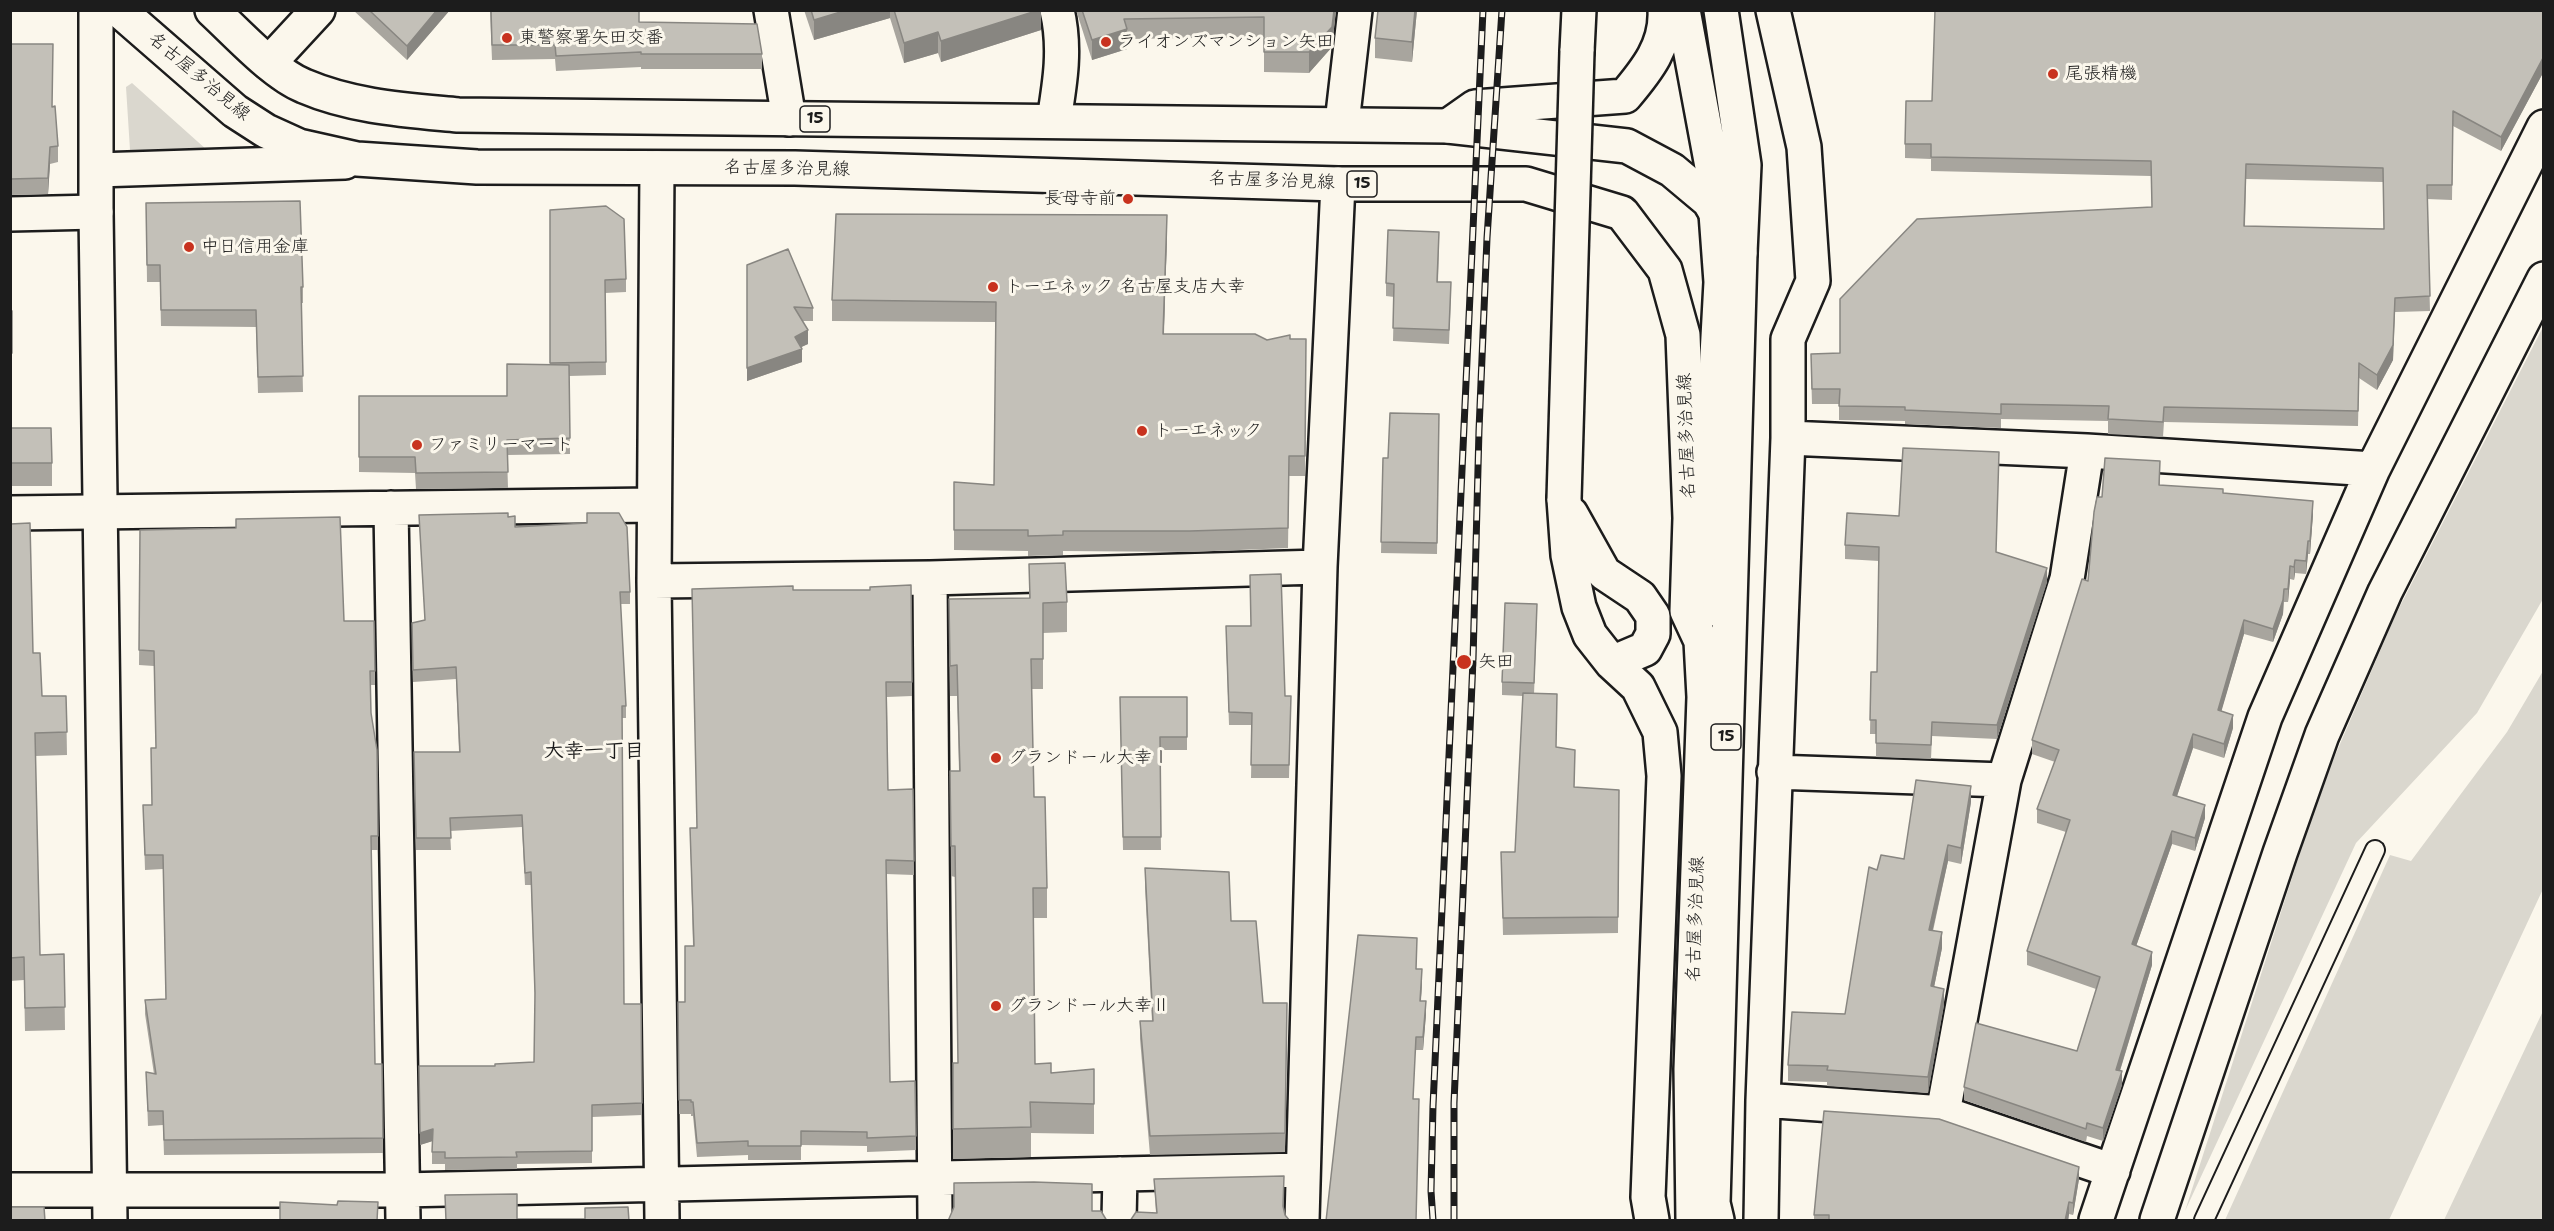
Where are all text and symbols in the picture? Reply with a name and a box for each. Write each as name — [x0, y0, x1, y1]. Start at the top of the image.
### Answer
place label: 東警察署矢田交番 — [519, 27, 663, 49]
street label: 名古屋多治見線 — [144, 28, 254, 126]
marker: 東警察署矢田交番 — [500, 31, 514, 45]
place label: ライオンズマンション矢田 — [1118, 31, 1334, 53]
marker: ライオンズマンション矢田 — [1099, 35, 1113, 49]
place label: 尾張精機 — [2065, 63, 2137, 85]
marker: 尾張精機 — [2046, 67, 2060, 81]
road number: 15 — [800, 106, 830, 132]
street label: 名古屋多治見線 — [724, 157, 850, 181]
street label: 名古屋多治見線 — [1209, 168, 1335, 194]
road number: 15 — [1347, 171, 1377, 197]
place label: 長母寺前 — [1044, 188, 1116, 210]
marker: 長母寺前 — [1121, 192, 1135, 206]
place label: 中日信用金庫 — [201, 236, 309, 258]
marker: 中日信用金庫 — [182, 240, 196, 254]
place label: トーエネック 名古屋支店大幸 — [1005, 276, 1245, 298]
marker: トーエネック 名古屋支店大幸 — [986, 280, 1000, 294]
street label: 名古屋多治見線 — [1674, 373, 1700, 499]
place label: トーエネック — [1154, 420, 1262, 442]
marker: トーエネック — [1135, 424, 1149, 438]
place label: ファミリーマート — [429, 434, 573, 456]
marker: ファミリーマート — [410, 438, 424, 452]
place label: 矢田 — [1478, 651, 1514, 673]
marker: 矢田 — [1455, 653, 1473, 671]
road number: 15 — [1711, 724, 1741, 750]
district label: 大幸一丁目 — [544, 740, 644, 764]
place label: グランドール大幸Ⅰ — [1008, 747, 1170, 769]
marker: グランドール大幸Ⅰ — [989, 751, 1003, 765]
street label: 名古屋多治見線 — [1683, 856, 1709, 982]
place label: グランドール大幸Ⅱ — [1008, 995, 1170, 1017]
marker: グランドール大幸Ⅱ — [989, 999, 1003, 1013]

